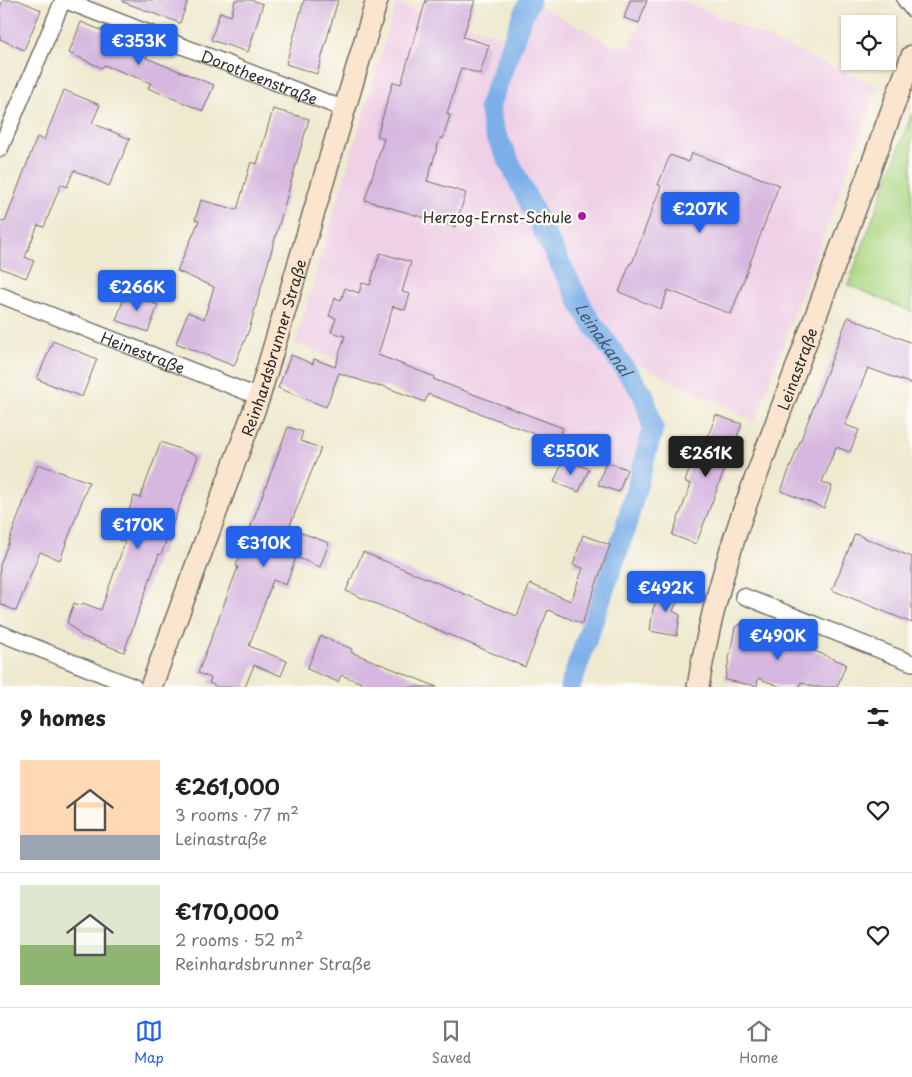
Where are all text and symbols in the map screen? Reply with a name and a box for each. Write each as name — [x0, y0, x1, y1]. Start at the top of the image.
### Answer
map controls — [841, 15, 896, 70]
button: locate — [841, 15, 896, 70]
pin: €353K — [104, 23, 174, 66]
text: €353K — [112, 28, 166, 52]
street label: Dorotheenstraße — [198, 43, 322, 109]
pin: €207K — [665, 192, 735, 234]
text: €207K — [672, 196, 728, 220]
place label: Herzog-Ernst-Schule — [423, 205, 572, 228]
marker: Herzog-Ernst-Schule — [576, 210, 588, 222]
street label: Reinhardsbrunner Straße — [234, 256, 311, 439]
pin: €266K — [102, 270, 172, 312]
text: €266K — [109, 274, 165, 298]
water label: Leinakanal — [570, 298, 640, 383]
street label: Heinestraße — [98, 324, 189, 378]
street label: Leinastraße — [770, 324, 822, 413]
pin: €550K — [536, 434, 606, 476]
pin: €261K — [671, 436, 741, 478]
text: €550K — [543, 438, 599, 462]
text: €261K — [680, 440, 732, 464]
pin: €170K — [103, 508, 173, 550]
text: €170K — [112, 512, 164, 536]
pin: €310K — [229, 526, 299, 568]
text: €310K — [237, 530, 291, 554]
pin: €492K — [631, 570, 701, 613]
text: €492K — [638, 575, 694, 599]
pin: €490K — [743, 618, 813, 661]
text: €490K — [750, 623, 806, 647]
text: 9 homes — [20, 701, 106, 733]
icon: filters — [864, 703, 892, 731]
text: €261,000 — [175, 770, 280, 802]
icon: home — [60, 780, 120, 840]
icon: heart — [864, 796, 892, 824]
text: 3 rooms · 77 m² — [175, 802, 299, 826]
text: Leinastraße — [175, 826, 267, 850]
text: €170,000 — [175, 895, 279, 927]
icon: home — [60, 905, 120, 965]
icon: heart — [864, 921, 892, 949]
text: 2 rooms · 52 m² — [175, 927, 303, 951]
text: Reinhardsbrunner Straße — [175, 951, 371, 975]
tab: Map — [134, 1017, 164, 1068]
tab: Saved — [432, 1017, 471, 1068]
tab: Home — [739, 1017, 778, 1068]

